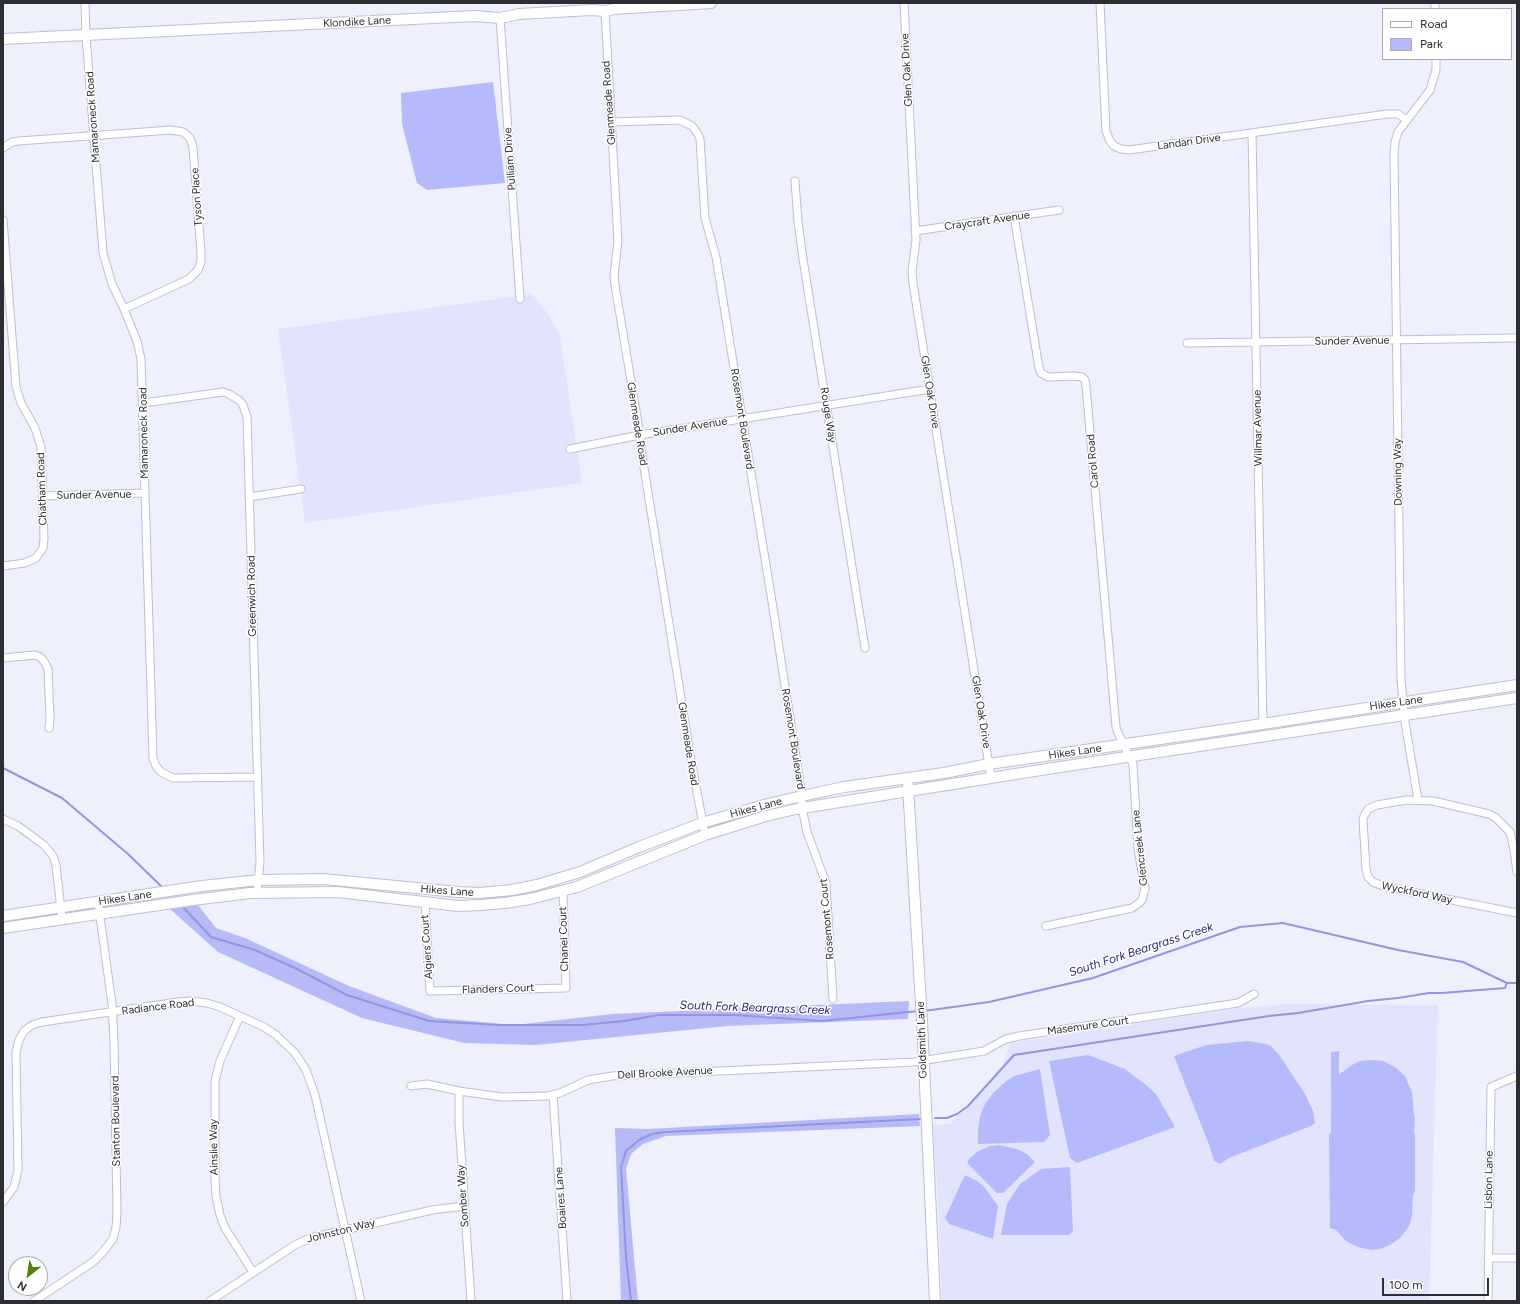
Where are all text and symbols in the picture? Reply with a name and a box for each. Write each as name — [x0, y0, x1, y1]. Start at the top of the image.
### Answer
legend — [1382, 8, 1512, 60]
street label: Klondike Lane — [323, 14, 391, 30]
text: Road — [1420, 17, 1448, 31]
street label: Glen Oak Drive — [898, 33, 916, 107]
text: Park — [1420, 37, 1443, 51]
street label: Glenmeade Road — [599, 60, 619, 146]
street label: Mamaroneck Road — [83, 71, 103, 163]
street label: Pulliam Drive — [501, 127, 519, 191]
street label: Landan Drive — [1156, 131, 1222, 153]
street label: Tyson Place — [188, 167, 206, 227]
street label: Craycraft Avenue — [943, 208, 1031, 234]
street label: Sunder Avenue — [1314, 334, 1390, 348]
street label: Glen Oak Drive — [918, 355, 942, 429]
street label: Rosemont Boulevard — [728, 368, 756, 470]
street label: Glenmeade Road — [624, 381, 650, 467]
street label: Rouge Way — [817, 386, 839, 444]
street label: Mamaroneck Road — [137, 387, 151, 479]
street label: Willmar Avenue — [1251, 390, 1265, 466]
street label: Sunder Avenue — [652, 415, 728, 439]
street label: Carol Road — [1084, 433, 1102, 489]
street label: Downing Way — [1391, 438, 1405, 506]
street label: Chatham Road — [34, 452, 50, 526]
street label: Sunder Avenue — [56, 488, 132, 502]
street label: Greenwich Road — [245, 555, 259, 637]
street label: Glen Oak Drive — [969, 675, 993, 749]
street label: Rosemont Boulevard — [779, 688, 807, 790]
street label: Hikes Lane — [1369, 693, 1423, 713]
street label: Glenmeade Road — [675, 701, 701, 787]
street label: Hikes Lane — [1048, 742, 1102, 762]
street label: Hikes Lane — [729, 795, 783, 821]
street label: Glencreek Lane — [1129, 809, 1151, 887]
street label: Rosemont Court — [817, 878, 837, 960]
street label: Wyckford Way — [1380, 879, 1454, 907]
street label: Hikes Lane — [420, 883, 474, 899]
street label: Hikes Lane — [98, 888, 152, 908]
street label: Chanel Court — [556, 906, 572, 972]
street label: Algiers Court — [418, 914, 436, 980]
water label: South Fork Beargrass Creek — [1067, 920, 1215, 980]
street label: Flanders Court — [462, 981, 534, 997]
street label: Radiance Road — [121, 996, 195, 1018]
water label: South Fork Beargrass Creek — [679, 998, 831, 1018]
street label: Goldsmith Lane — [914, 1001, 930, 1079]
street label: Masemure Court — [1046, 1014, 1130, 1038]
street label: Dell Brooke Avenue — [617, 1064, 713, 1082]
street label: Stanton Boulevard — [109, 1075, 123, 1167]
street label: Ainslie Way — [207, 1119, 221, 1175]
street label: Lisbon Lane — [1482, 1151, 1496, 1209]
street label: Somber Way — [454, 1164, 472, 1228]
street label: Boaires Lane — [552, 1166, 570, 1230]
street label: Johnston Way — [305, 1216, 377, 1246]
north arrow — [8, 1256, 48, 1296]
scale bar — [1384, 1270, 1491, 1296]
text: N — [15, 1278, 29, 1294]
text: 100 m — [1389, 1278, 1423, 1292]

